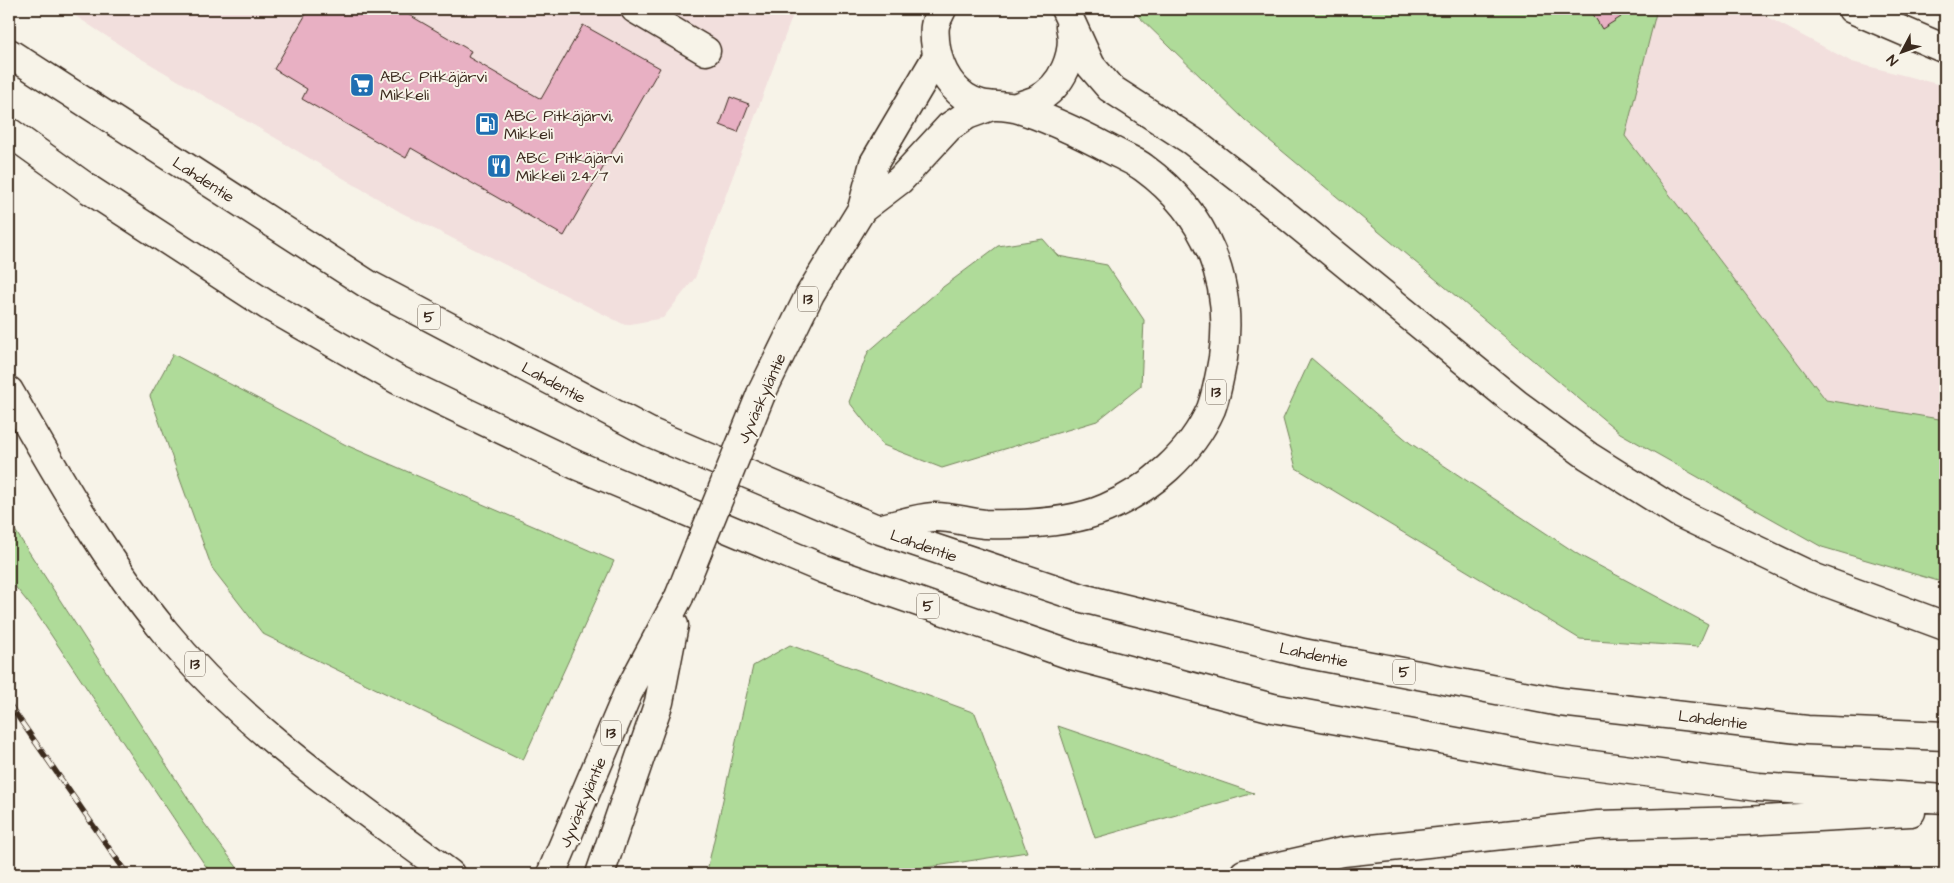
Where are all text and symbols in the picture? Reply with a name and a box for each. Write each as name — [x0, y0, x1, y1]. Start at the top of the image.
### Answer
north arrow — [1876, 28, 1926, 78]
text: N — [1882, 50, 1903, 70]
place label: ABC Pitkäjärvi Mikkeli — [380, 66, 488, 106]
supermarket icon: ABC Pitkäjärvi Mikkeli — [349, 72, 375, 98]
place label: ABC Pitkäjärvi, Mikkeli — [504, 105, 614, 145]
fuel station icon: ABC Pitkäjärvi, Mikkeli — [474, 111, 500, 137]
place label: ABC Pitkäjärvi Mikkeli 24/7 — [516, 147, 624, 187]
street label: Lahdentie — [168, 152, 239, 208]
restaurant icon: ABC Pitkäjärvi Mikkeli 24/7 — [486, 153, 512, 179]
road number: 13 — [798, 286, 818, 312]
road number: 5 — [418, 304, 440, 330]
street label: Jyväskyläntie — [732, 350, 793, 447]
street label: Lahdentie — [518, 357, 590, 409]
road number: 13 — [1206, 380, 1226, 404]
street label: Lahdentie — [887, 524, 960, 568]
road number: 5 — [917, 594, 939, 618]
street label: Lahdentie — [1277, 637, 1350, 673]
road number: 13 — [185, 652, 205, 676]
road number: 5 — [1393, 660, 1415, 684]
street label: Lahdentie — [1677, 705, 1749, 735]
road number: 13 — [601, 720, 621, 746]
street label: Jyväskyläntie — [554, 753, 613, 852]

